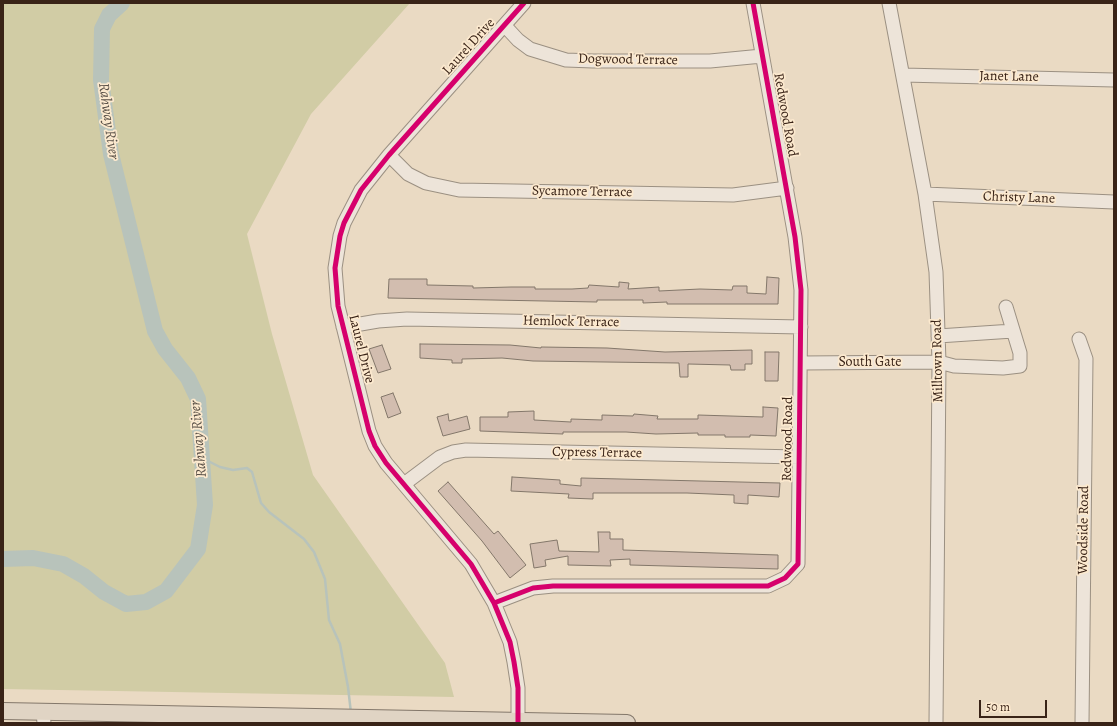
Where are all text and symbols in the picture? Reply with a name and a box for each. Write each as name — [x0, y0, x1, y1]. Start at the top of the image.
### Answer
street label: Laurel Drive — [439, 15, 499, 79]
street label: Dogwood Terrace — [578, 51, 678, 69]
street label: Janet Lane — [979, 68, 1039, 86]
street label: Redwood Road — [769, 72, 801, 158]
water label: Rahway River — [94, 82, 122, 160]
street label: Sycamore Terrace — [532, 183, 632, 201]
street label: Christy Lane — [983, 188, 1055, 208]
street label: Laurel Drive — [344, 313, 378, 385]
street label: Hemlock Terrace — [523, 313, 619, 331]
street label: Milltown Road — [929, 319, 947, 403]
street label: South Gate — [838, 355, 902, 371]
street label: Redwood Road — [779, 396, 797, 482]
water label: Rahway River — [187, 400, 211, 478]
street label: Cypress Terrace — [552, 444, 642, 462]
street label: Woodside Road — [1075, 485, 1093, 575]
scale bar — [981, 692, 1049, 718]
text: 50 m — [986, 699, 1010, 715]

